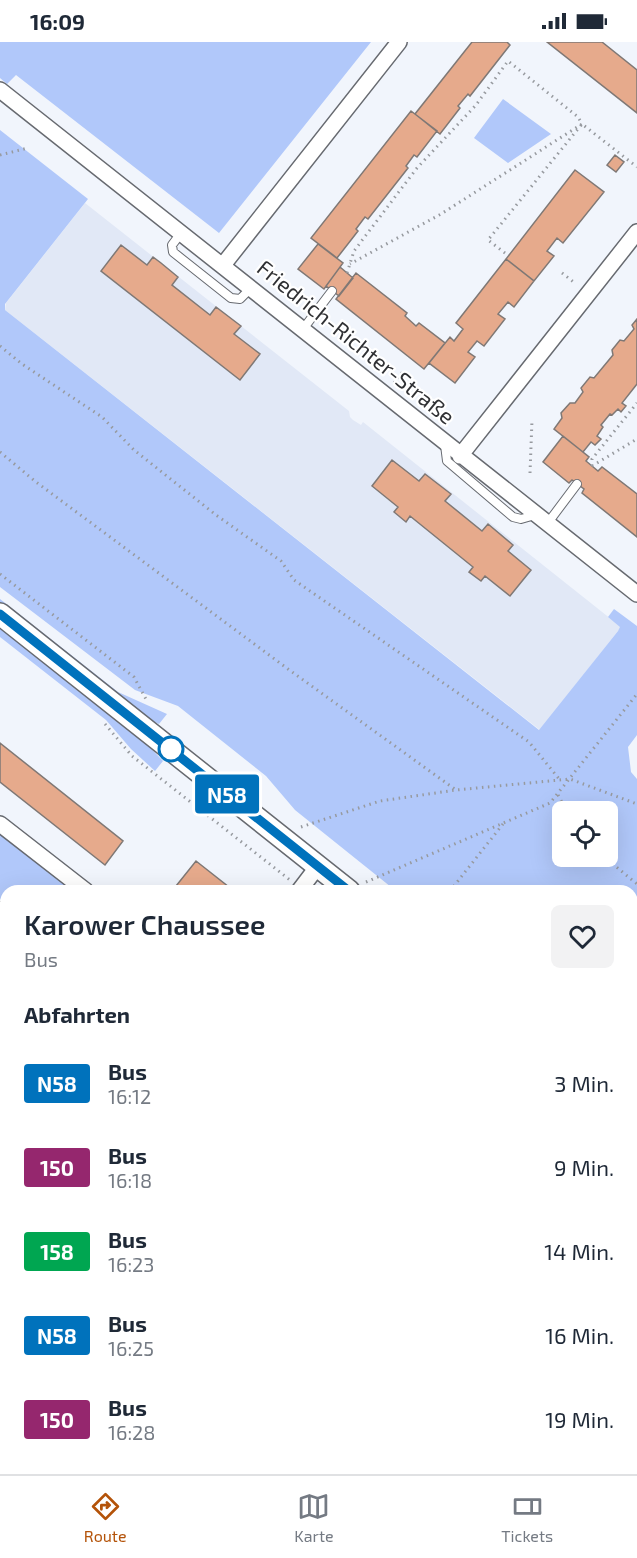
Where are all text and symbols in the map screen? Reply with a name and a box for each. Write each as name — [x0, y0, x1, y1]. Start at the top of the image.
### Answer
text: 16:09 — [30, 8, 85, 34]
street label: Friedrich-Richter-Straße — [253, 254, 460, 429]
unlabelled marker — [158, 736, 184, 762]
line badge: N58 — [192, 774, 262, 813]
text: N58 — [207, 782, 247, 807]
map controls — [552, 801, 618, 867]
button: locate — [552, 801, 618, 867]
button: heart — [551, 905, 614, 968]
text: Karower Chaussee — [24, 907, 265, 941]
text: Bus — [24, 947, 58, 971]
text: Abfahrten — [24, 1001, 130, 1027]
text: Bus — [108, 1058, 147, 1084]
text: 3 Min. — [554, 1070, 614, 1096]
text: N58 — [37, 1071, 77, 1096]
text: 16:12 — [108, 1084, 151, 1108]
text: Bus — [108, 1142, 147, 1168]
text: 9 Min. — [554, 1154, 614, 1180]
text: 150 — [40, 1155, 74, 1180]
text: 16:18 — [108, 1168, 152, 1192]
text: Bus — [108, 1226, 147, 1252]
text: 14 Min. — [544, 1238, 614, 1264]
text: 158 — [40, 1239, 74, 1264]
text: 16:23 — [108, 1252, 154, 1276]
text: Bus — [108, 1310, 147, 1336]
text: 16 Min. — [545, 1322, 614, 1348]
text: N58 — [37, 1323, 77, 1348]
text: 16:25 — [108, 1336, 154, 1360]
text: Bus — [108, 1394, 147, 1420]
text: 19 Min. — [545, 1406, 614, 1432]
text: 150 — [40, 1407, 74, 1432]
text: 16:28 — [108, 1420, 156, 1444]
tab: Route — [84, 1490, 127, 1545]
tab: Karte — [294, 1490, 334, 1545]
tab: Tickets — [501, 1490, 553, 1545]

